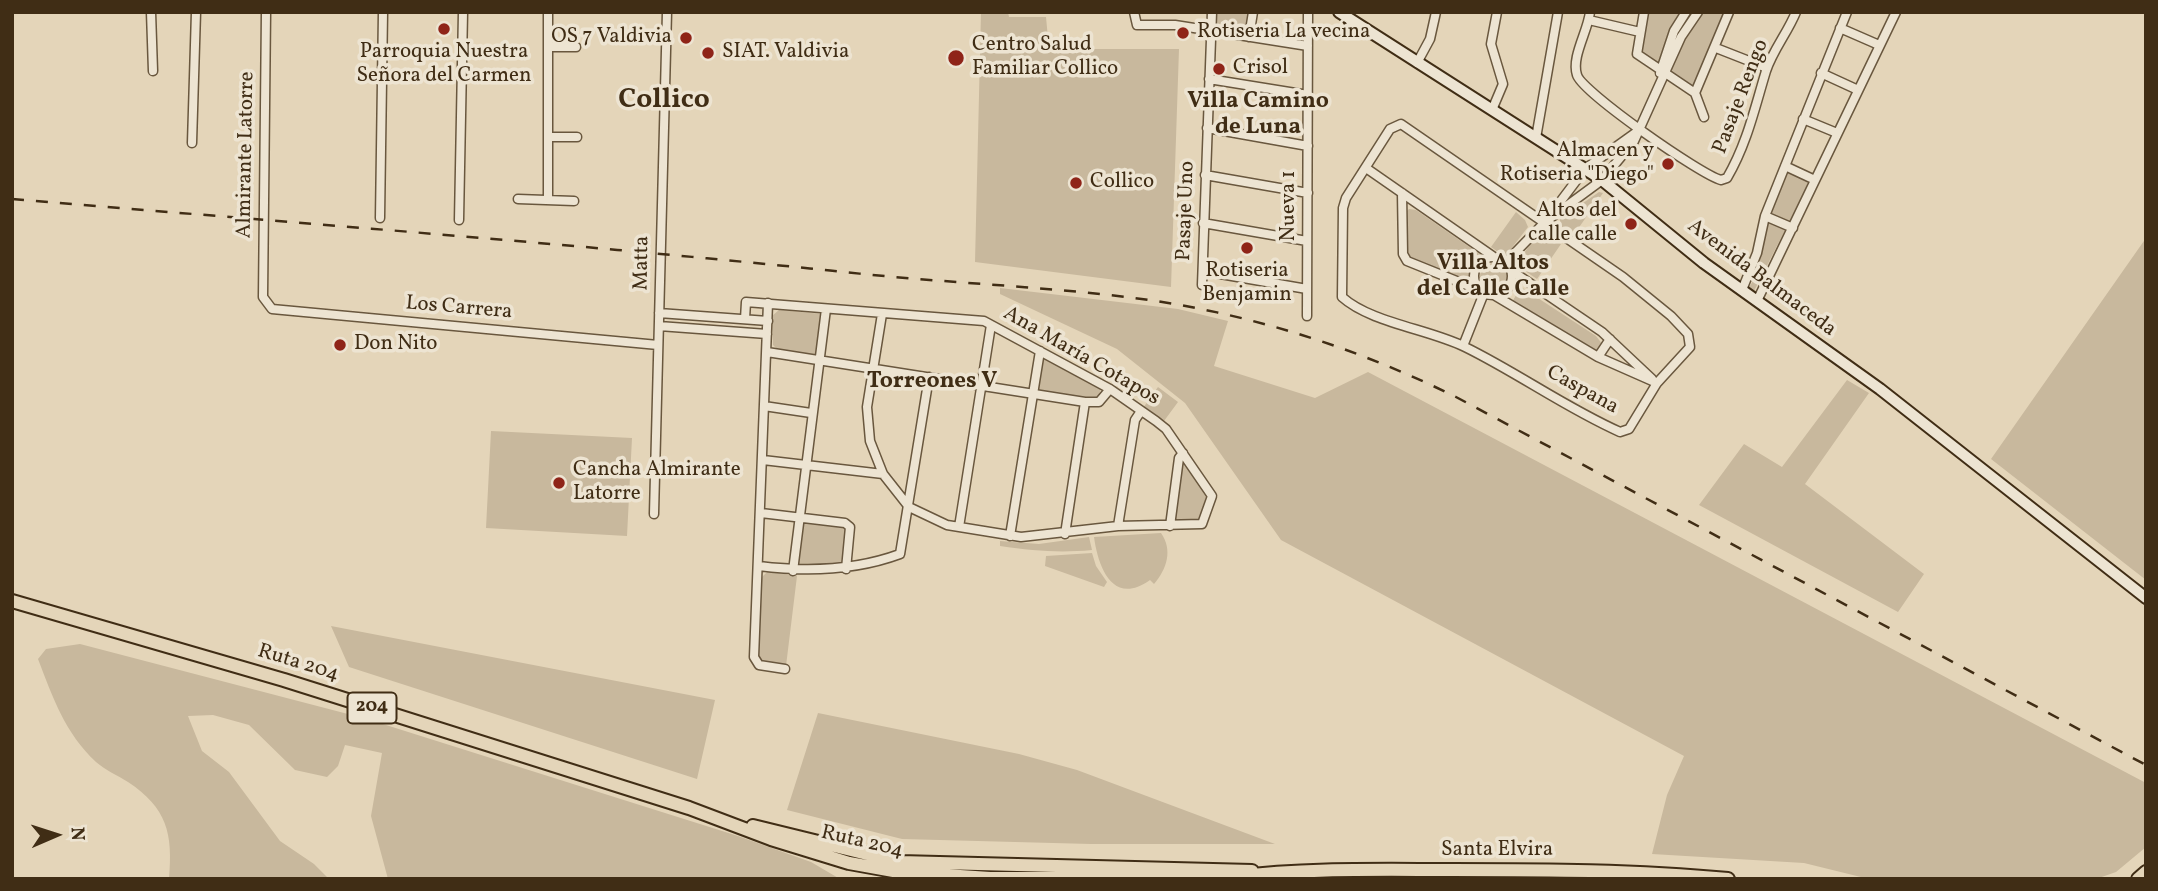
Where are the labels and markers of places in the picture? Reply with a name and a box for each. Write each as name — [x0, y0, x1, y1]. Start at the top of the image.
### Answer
place label: Rotiseria La vecina — [1197, 20, 1370, 46]
marker: Parroquia Nuestra Señora del Carmen — [436, 21, 452, 37]
place label: OS 7 Valdivia — [551, 25, 672, 51]
marker: Rotiseria La vecina — [1175, 25, 1191, 41]
marker: OS 7 Valdivia — [678, 30, 694, 46]
place label: Centro Salud Familiar Collico — [972, 33, 1118, 83]
place label: Parroquia Nuestra Señora del Carmen — [356, 40, 532, 90]
place label: SIAT. Valdivia — [722, 40, 849, 66]
marker: SIAT. Valdivia — [700, 45, 716, 61]
marker: Centro Salud Familiar Collico — [946, 48, 966, 68]
place label: Crisol — [1233, 56, 1288, 82]
marker: Crisol — [1211, 61, 1227, 77]
place label: Almacen y Rotiseria "Diego" — [1500, 139, 1654, 189]
marker: Almacen y Rotiseria "Diego" — [1660, 156, 1676, 172]
place label: Collico — [1090, 170, 1154, 196]
marker: Collico — [1068, 175, 1084, 191]
place label: Altos del calle calle — [1528, 199, 1617, 249]
marker: Altos del calle calle — [1623, 216, 1639, 232]
marker: Rotiseria Benjamin — [1239, 240, 1255, 256]
place label: Rotiseria Benjamin — [1202, 259, 1292, 309]
place label: Don Nito — [354, 332, 437, 358]
marker: Don Nito — [332, 337, 348, 353]
place label: Cancha Almirante Latorre — [573, 458, 741, 508]
marker: Cancha Almirante Latorre — [551, 475, 567, 491]

